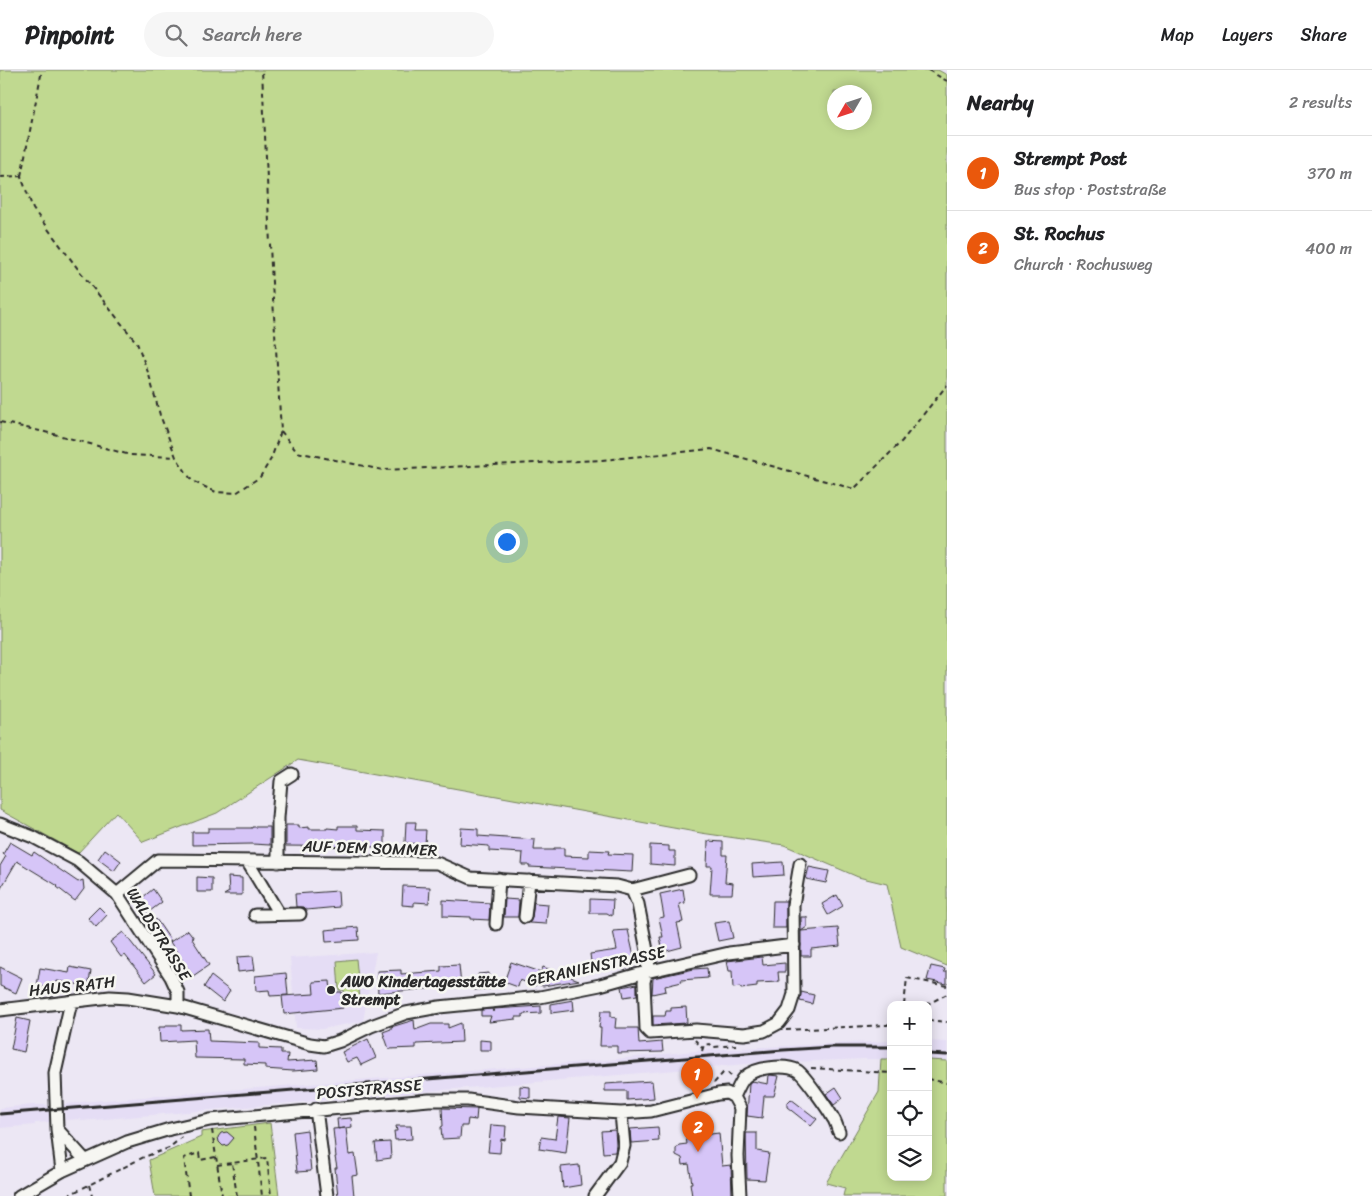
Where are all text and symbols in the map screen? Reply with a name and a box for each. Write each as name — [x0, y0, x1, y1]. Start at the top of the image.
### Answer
search box — [144, 12, 494, 57]
text: Pinpoint — [25, 14, 114, 56]
text: Search here — [202, 18, 302, 51]
text: Map — [1161, 19, 1194, 51]
text: Layers — [1222, 19, 1273, 51]
text: Share — [1301, 19, 1347, 51]
icon: search — [162, 21, 190, 49]
text: Nearby — [967, 84, 1033, 122]
north arrow — [827, 85, 872, 130]
text: 2 results — [1289, 88, 1352, 117]
text: Strempt Post — [1014, 142, 1127, 175]
text: 1 — [980, 159, 986, 188]
text: 370 m — [1308, 159, 1352, 188]
text: Bus stop · Poststraße — [1014, 175, 1166, 204]
text: St. Rochus — [1014, 217, 1104, 250]
text: 2 — [978, 234, 988, 263]
text: 400 m — [1305, 234, 1352, 263]
text: Church · Rochusweg — [1014, 250, 1153, 279]
your location — [494, 529, 520, 555]
street label: AUF DEM SOMMER — [301, 831, 438, 865]
street label: WALDSTRASSE — [119, 881, 200, 988]
street label: GERANIENSTRASSE — [524, 937, 669, 995]
street label: HAUS RATH — [27, 967, 117, 1005]
place label: AWO Kindertagesstätte Strempt — [340, 967, 507, 1014]
marker: AWO Kindertagesstätte Strempt — [325, 984, 337, 996]
map controls — [887, 1001, 932, 1181]
button: + — [887, 1001, 932, 1046]
button: − — [887, 1046, 932, 1091]
pin: 1 — [681, 1058, 713, 1099]
street label: POSTSTRASSE — [315, 1070, 424, 1108]
button: locate — [887, 1091, 932, 1136]
pin: 2 — [682, 1111, 714, 1152]
button: layers — [887, 1136, 932, 1181]

